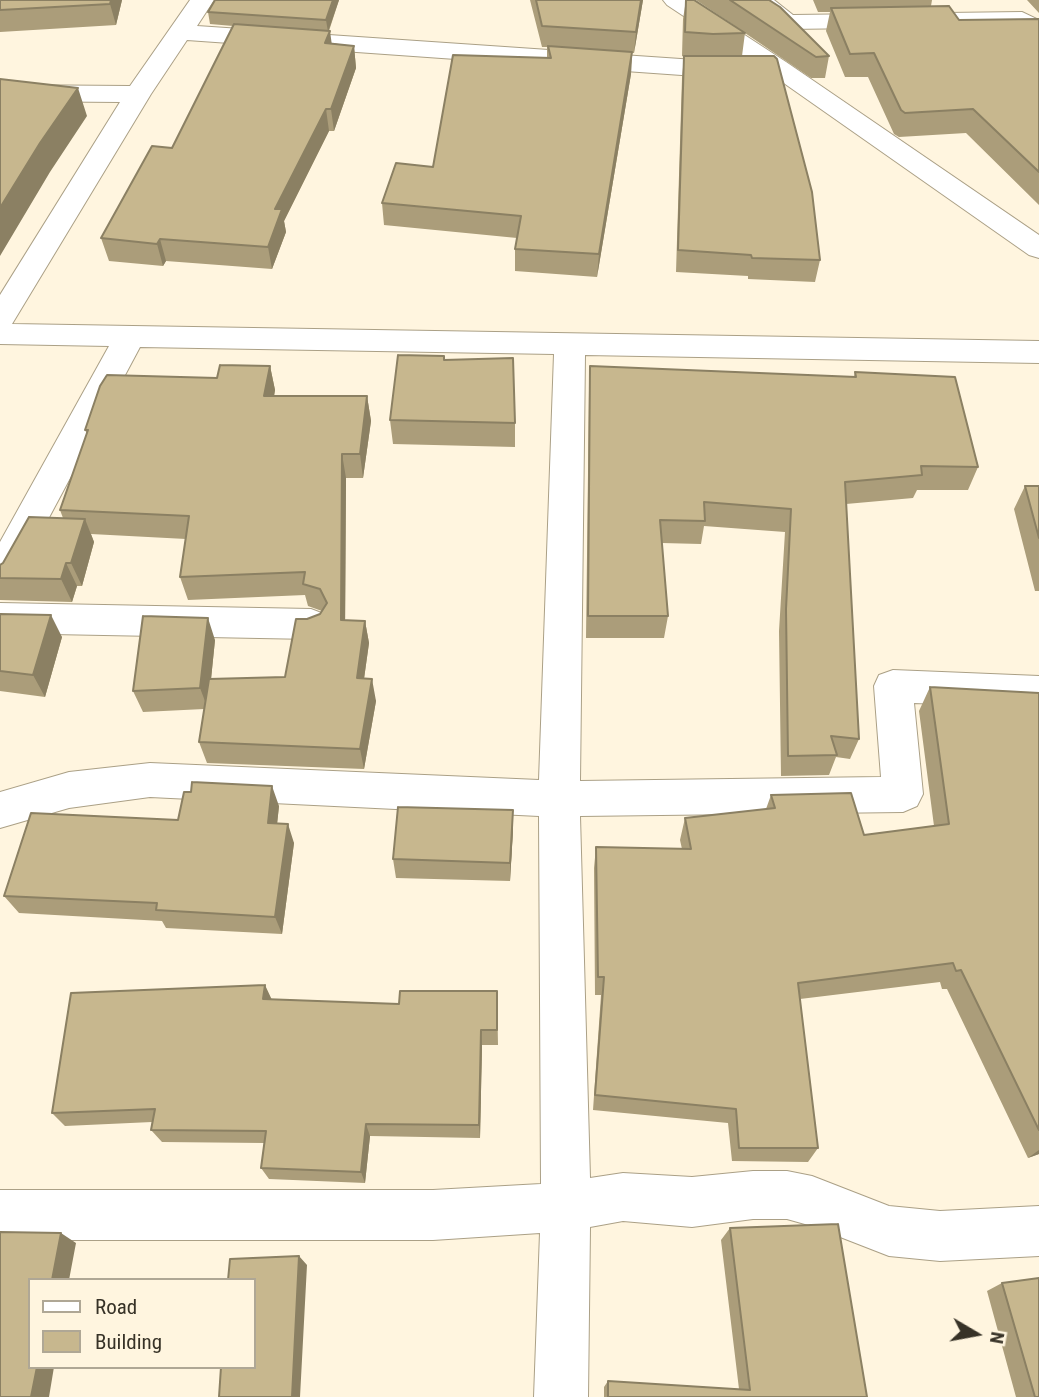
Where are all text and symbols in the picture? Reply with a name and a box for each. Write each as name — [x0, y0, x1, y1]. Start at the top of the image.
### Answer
legend — [28, 1278, 256, 1369]
text: Road — [95, 1295, 137, 1319]
north arrow — [941, 1299, 1011, 1369]
text: Building — [95, 1330, 162, 1354]
text: N — [985, 1330, 1010, 1345]

